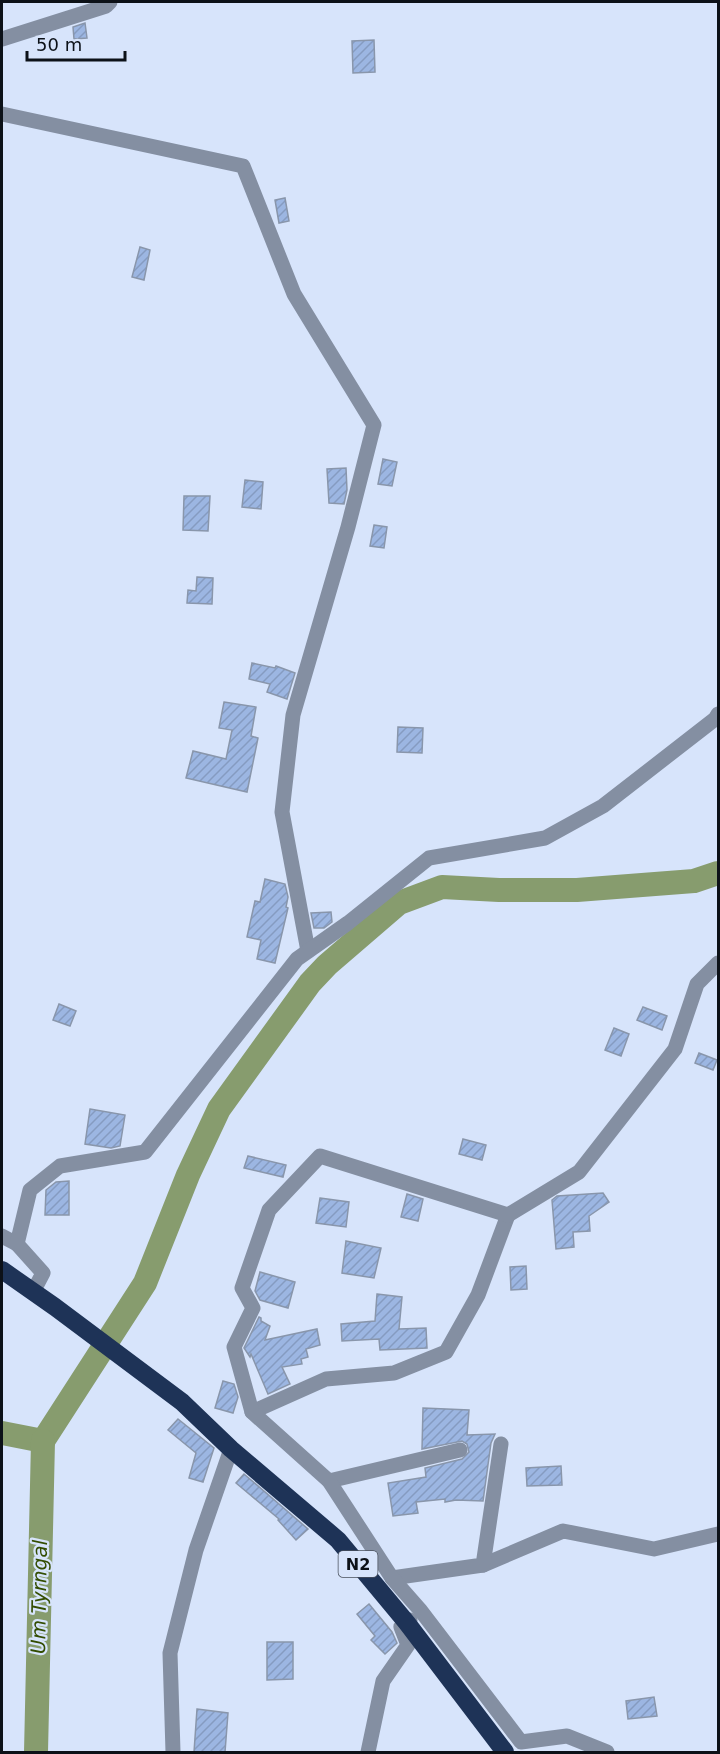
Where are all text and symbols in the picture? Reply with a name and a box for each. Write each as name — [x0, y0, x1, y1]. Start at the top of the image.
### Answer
scale bar — [27, 24, 124, 62]
text: 50 m — [36, 34, 82, 55]
water label: Um Tyrngal — [26, 1539, 52, 1654]
road number: N2 — [338, 1551, 378, 1577]

